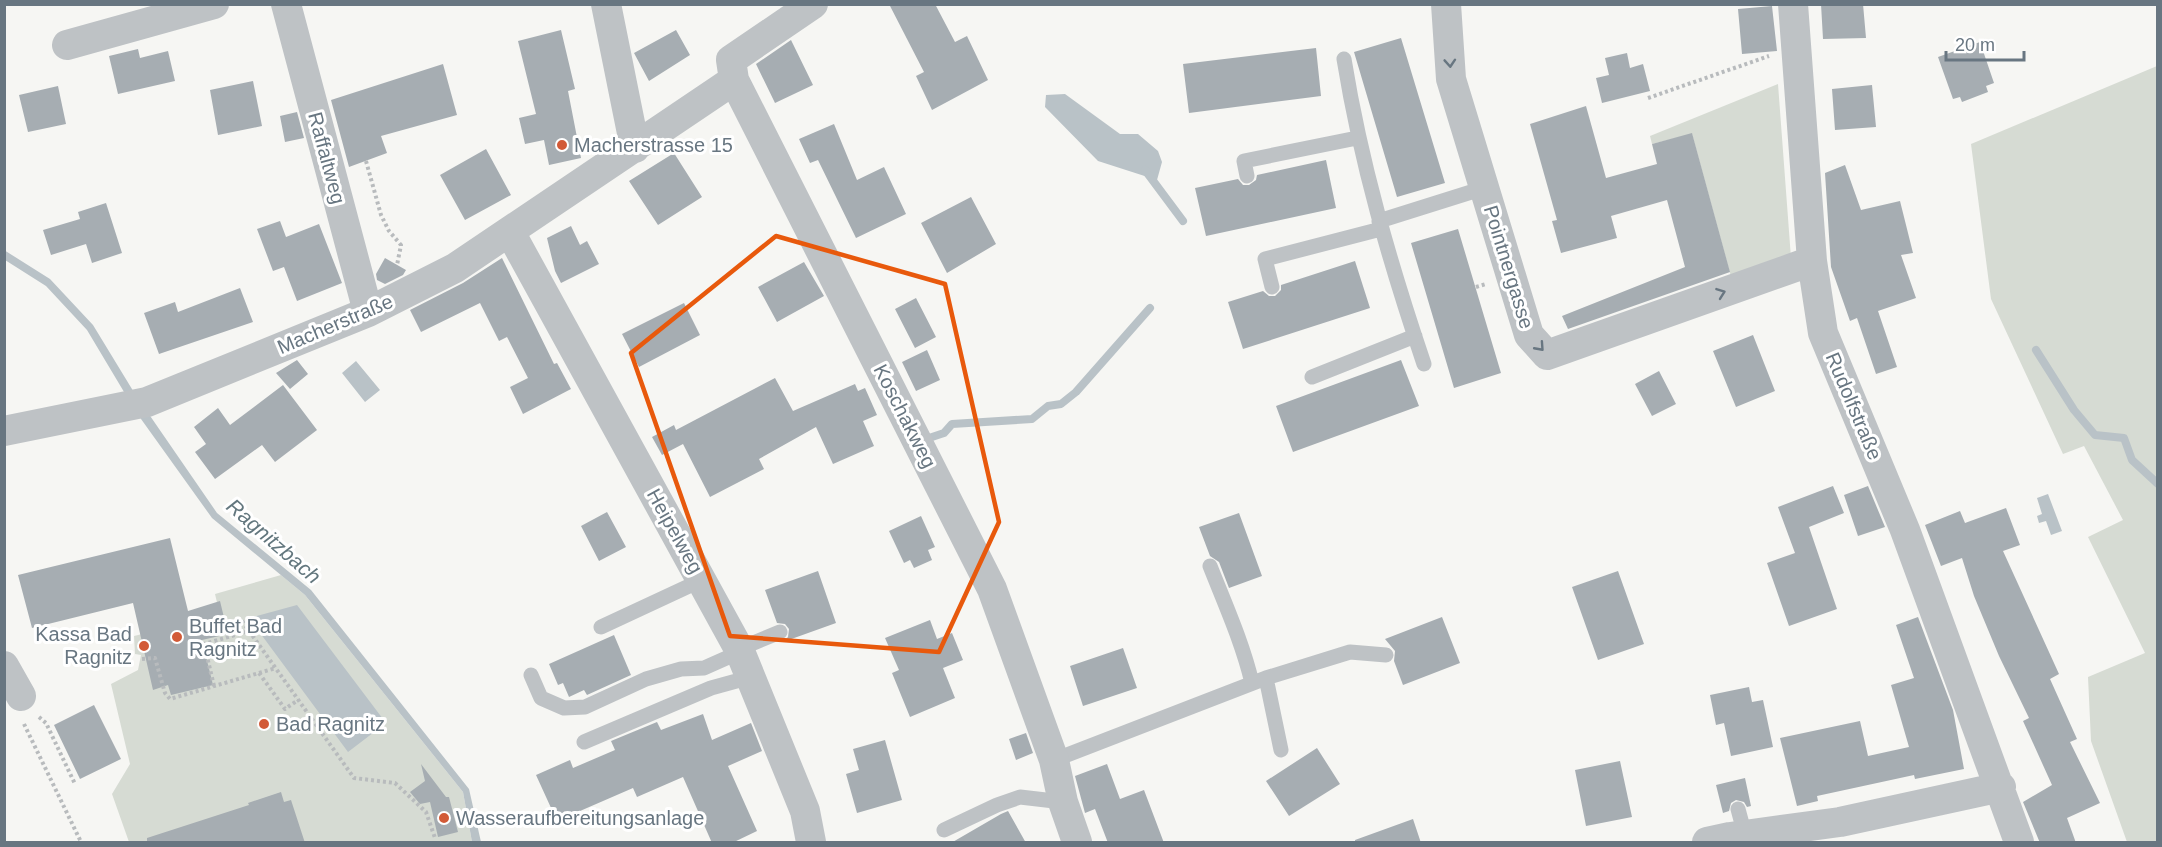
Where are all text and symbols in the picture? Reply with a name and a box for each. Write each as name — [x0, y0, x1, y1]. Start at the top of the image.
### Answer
scale bar — [1946, 24, 2024, 62]
text: 20 m — [1955, 35, 1995, 55]
one-way arrow — [1443, 58, 1456, 67]
street label: Raffaltweg — [304, 110, 350, 206]
place label: Macherstrasse 15 — [574, 134, 733, 156]
marker: Macherstrasse 15 — [555, 138, 569, 152]
street label: Pointnergasse — [1480, 203, 1538, 331]
one-way arrow — [1715, 288, 1726, 301]
street label: Macherstraße — [274, 290, 396, 358]
one-way arrow — [1533, 340, 1544, 351]
street label: Rudolfstraße — [1822, 349, 1886, 463]
street label: Koschakweg — [869, 360, 941, 472]
street label: Heipelweg — [643, 485, 707, 577]
water label: Ragnitzbach — [222, 494, 326, 588]
place label: Buffet Bad Ragnitz — [189, 615, 282, 660]
place label: Kassa Bad Ragnitz — [35, 623, 132, 668]
marker: Buffet Bad Ragnitz — [170, 630, 184, 644]
marker: Kassa Bad Ragnitz — [137, 639, 151, 653]
place label: Bad Ragnitz — [276, 713, 385, 735]
marker: Bad Ragnitz — [257, 717, 271, 731]
place label: Wasseraufbereitungsanlage — [456, 807, 704, 829]
marker: Wasseraufbereitungsanlage — [437, 811, 451, 825]

